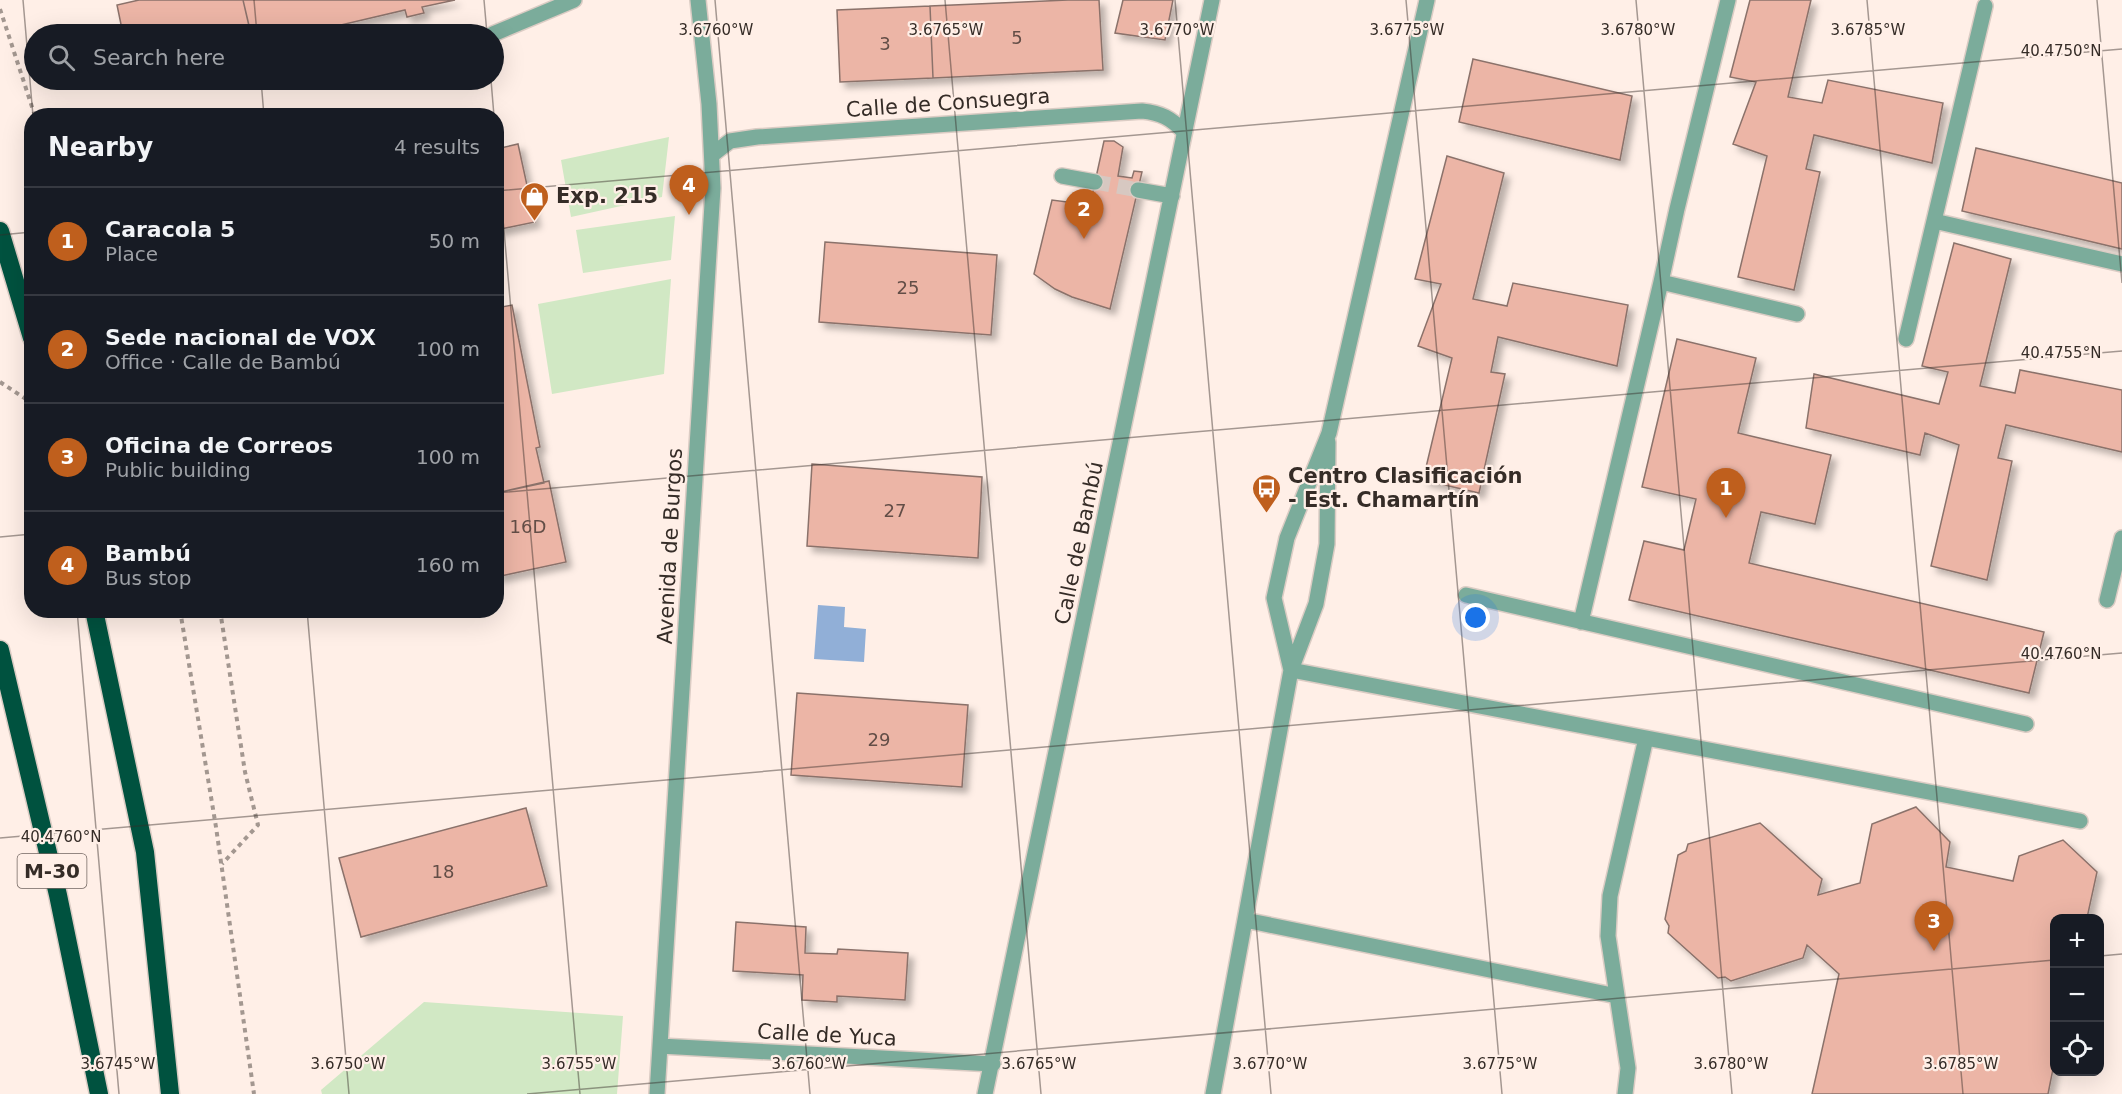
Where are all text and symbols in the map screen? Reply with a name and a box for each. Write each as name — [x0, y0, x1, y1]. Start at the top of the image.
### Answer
text: 3.6760°W — [679, 21, 754, 39]
text: 3.6765°W — [909, 21, 984, 39]
text: 3.6770°W — [1140, 21, 1215, 39]
text: 3.6775°W — [1370, 21, 1445, 39]
text: 3.6780°W — [1601, 21, 1676, 39]
text: 3.6785°W — [1831, 21, 1906, 39]
search box — [24, 24, 504, 90]
house number: 5 — [1011, 27, 1023, 48]
house number: 3 — [879, 33, 891, 54]
icon: search — [45, 41, 78, 74]
text: 40.4750°N — [2021, 42, 2101, 60]
text: Search here — [93, 45, 225, 70]
street label: Calle de Consuegra — [845, 84, 1051, 122]
text: Nearby — [48, 132, 153, 162]
text: 4 results — [394, 135, 480, 159]
pin: 4 — [670, 166, 708, 215]
shop icon: Exp. 215 — [519, 180, 551, 222]
place label: Exp. 215 — [556, 184, 658, 208]
pin: 2 — [1064, 190, 1104, 239]
text: Caracola 5 — [105, 217, 235, 242]
text: 1 — [61, 229, 74, 253]
text: 50 m — [429, 229, 480, 253]
text: Place — [105, 242, 158, 266]
house number: 25 — [897, 277, 919, 298]
text: Sede nacional de VOX — [105, 325, 376, 350]
text: 2 — [61, 337, 74, 361]
text: 100 m — [416, 337, 480, 361]
text: 40.4755°N — [2021, 344, 2101, 362]
text: Office · Calle de Bambú — [105, 350, 341, 374]
text: Oficina de Correos — [105, 433, 333, 458]
text: 3 — [61, 445, 74, 469]
text: 100 m — [416, 445, 480, 469]
street label: Avenida de Burgos — [653, 447, 687, 645]
text: Public building — [105, 458, 251, 482]
street label: Calle de Bambú — [1050, 459, 1108, 627]
place label: Centro Clasificación - Est. Chamartín — [1288, 464, 1522, 512]
pin: 1 — [1706, 468, 1746, 518]
bus stop icon: Centro Clasificación - Est. Chamartín — [1251, 472, 1283, 514]
house number: 27 — [884, 500, 906, 521]
house number: 16D — [510, 516, 546, 537]
text: Bambú — [105, 541, 191, 566]
text: 4 — [61, 553, 74, 577]
text: 160 m — [416, 553, 480, 577]
text: Bus stop — [105, 566, 191, 590]
your location — [1461, 603, 1490, 632]
text: 40.4760°N — [2021, 645, 2101, 663]
house number: 29 — [868, 729, 890, 750]
text: 40.4760°N — [21, 828, 101, 846]
road number: M-30 — [17, 854, 86, 888]
house number: 18 — [432, 861, 454, 882]
pin: 3 — [1914, 902, 1954, 951]
map controls — [2050, 914, 2104, 1076]
button: + — [2050, 914, 2104, 968]
button: − — [2050, 968, 2104, 1022]
street label: Calle de Yuca — [757, 1019, 897, 1051]
button: locate — [2050, 1022, 2104, 1076]
text: 3.6745°W — [81, 1055, 156, 1073]
text: 3.6750°W — [311, 1055, 386, 1073]
text: 3.6755°W — [542, 1055, 617, 1073]
text: 3.6760°W — [772, 1055, 847, 1073]
text: 3.6765°W — [1002, 1055, 1077, 1073]
text: 3.6770°W — [1233, 1055, 1308, 1073]
text: 3.6775°W — [1463, 1055, 1538, 1073]
text: 3.6780°W — [1694, 1055, 1769, 1073]
text: 3.6785°W — [1924, 1055, 1999, 1073]

